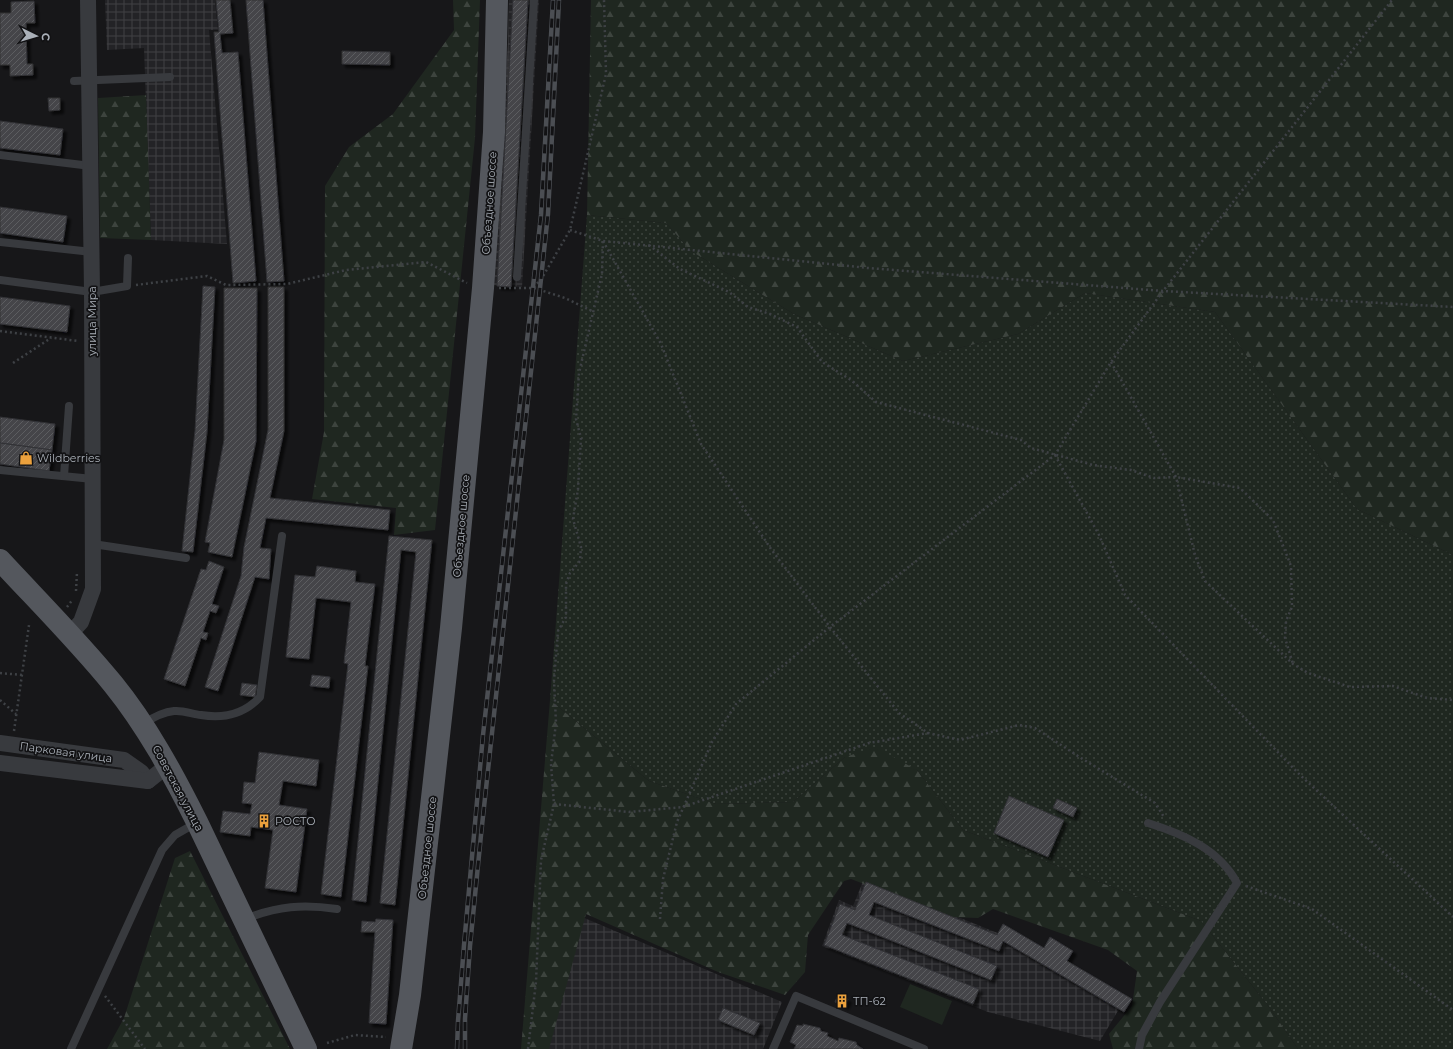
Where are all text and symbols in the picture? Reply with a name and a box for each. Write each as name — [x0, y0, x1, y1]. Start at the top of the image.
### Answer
north arrow — [16, 16, 56, 56]
text: С — [39, 32, 53, 41]
street label: Объездное шоссе — [478, 151, 500, 255]
street label: улица Мира — [85, 286, 99, 357]
shop icon: Wildberries — [18, 450, 34, 466]
place label: Wildberries — [37, 451, 101, 465]
street label: Объездное шоссе — [450, 474, 472, 578]
street label: Парковая улица — [19, 739, 113, 765]
street label: Советская улица — [149, 743, 207, 833]
street label: Объездное шоссе — [415, 796, 439, 900]
building icon: РОСТО — [256, 813, 272, 829]
place label: РОСТО — [275, 814, 316, 828]
building icon: ТП-62 — [834, 993, 850, 1009]
place label: ТП-62 — [853, 994, 886, 1008]

